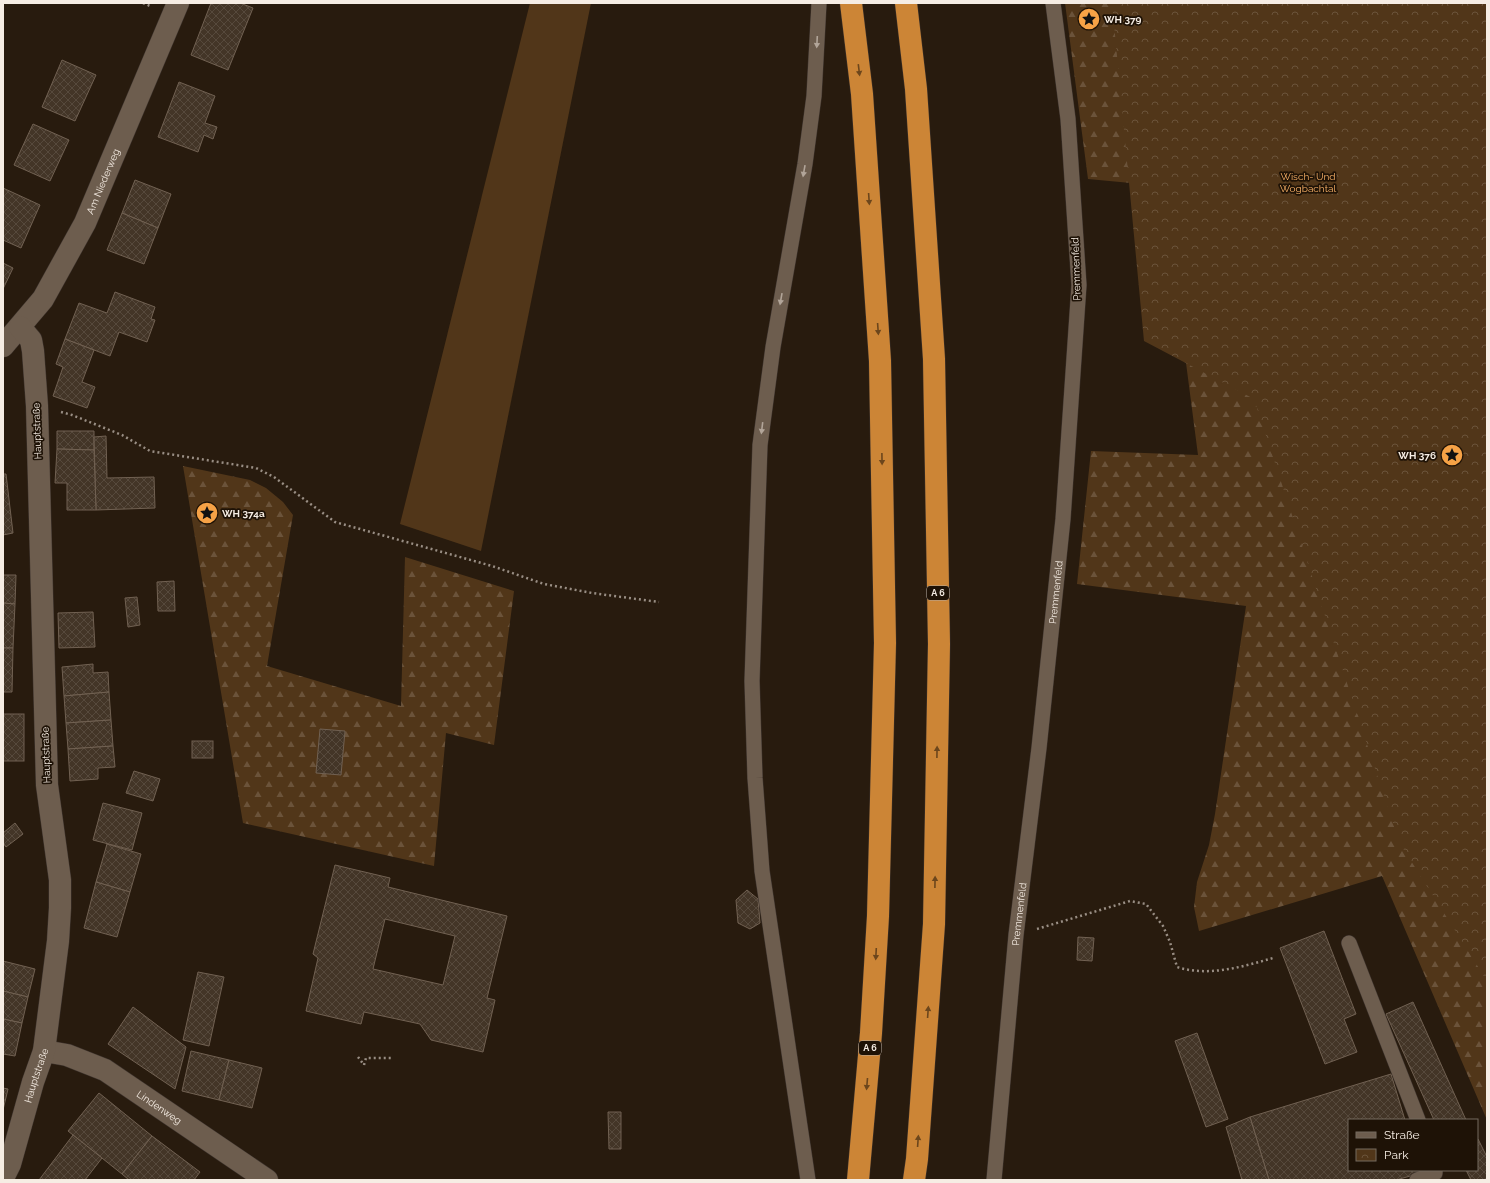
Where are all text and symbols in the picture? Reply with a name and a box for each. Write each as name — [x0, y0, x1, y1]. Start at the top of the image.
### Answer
place icon: WH 379 — [1076, 6, 1102, 32]
place label: WH 379 — [1104, 14, 1142, 25]
one-way arrow — [814, 36, 820, 49]
one-way arrow — [855, 63, 862, 76]
street label: Am Niederweg — [84, 147, 121, 216]
one-way arrow — [801, 165, 807, 177]
park label: Wisch- Und Wogbachtal — [1280, 171, 1336, 194]
one-way arrow — [865, 193, 872, 205]
street label: Premmenfeld — [1069, 237, 1083, 301]
one-way arrow — [778, 293, 784, 305]
one-way arrow — [874, 323, 881, 335]
street label: Hauptstraße — [31, 402, 43, 460]
one-way arrow — [759, 422, 765, 434]
place icon: WH 376 — [1439, 442, 1465, 468]
place label: WH 376 — [1398, 450, 1436, 461]
one-way arrow — [878, 453, 885, 465]
place icon: WH 374a — [194, 500, 220, 526]
place label: WH 374a — [222, 508, 265, 519]
street label: Premmenfeld — [1047, 560, 1064, 624]
road number: A 6 — [927, 586, 949, 600]
street label: Hauptstraße — [40, 726, 52, 784]
one-way arrow — [934, 745, 940, 758]
one-way arrow — [932, 875, 938, 888]
street label: Premmenfeld — [1010, 882, 1028, 946]
one-way arrow — [872, 948, 879, 960]
one-way arrow — [924, 1006, 931, 1018]
road number: A 6 — [859, 1041, 881, 1055]
street label: Hauptstraße — [22, 1047, 50, 1104]
one-way arrow — [863, 1078, 870, 1090]
street label: Lindenweg — [135, 1088, 184, 1126]
legend — [1348, 1119, 1478, 1171]
text: Straße — [1384, 1128, 1420, 1142]
one-way arrow — [915, 1135, 922, 1147]
text: Park — [1384, 1148, 1409, 1162]

